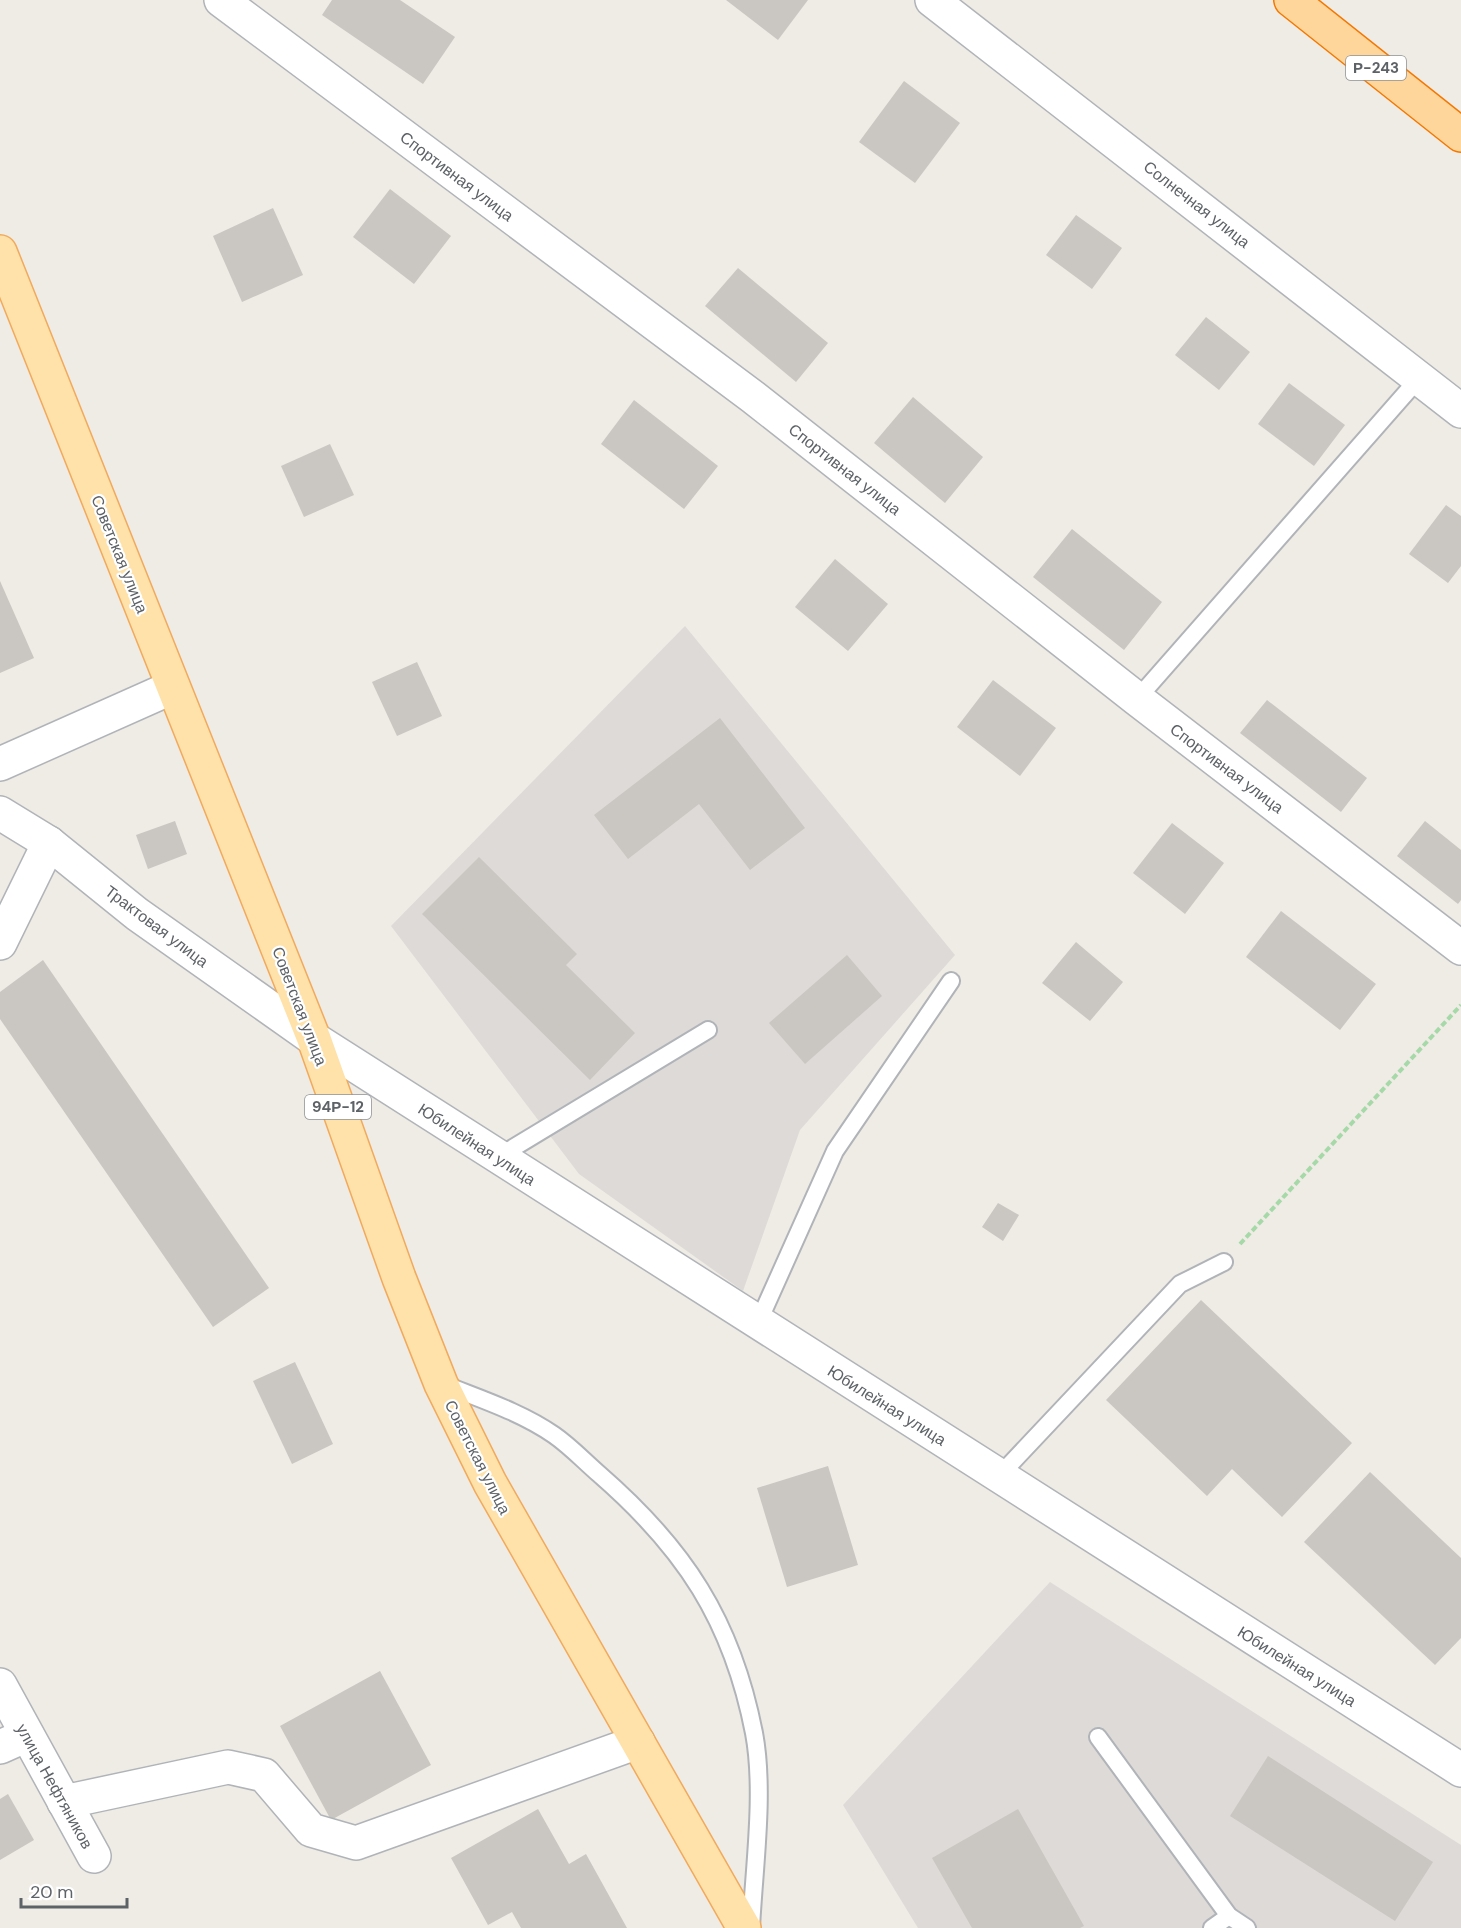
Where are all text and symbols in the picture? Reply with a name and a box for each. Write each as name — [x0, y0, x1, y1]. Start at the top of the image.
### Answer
road number: Р-243 — [1346, 56, 1406, 80]
street label: Спортивная улица — [396, 127, 518, 226]
street label: Солнечная улица — [1139, 156, 1254, 253]
street label: Спортивная улица — [784, 419, 905, 520]
street label: Советская улица — [86, 492, 153, 616]
street label: Спортивная улица — [1166, 719, 1288, 818]
street label: Трактовая улица — [101, 881, 213, 972]
street label: Советская улица — [267, 944, 332, 1069]
road number: 94Р-12 — [305, 1095, 371, 1119]
street label: Юбилейная улица — [414, 1099, 540, 1190]
street label: Юбилейная улица — [823, 1360, 950, 1450]
street label: Советская улица — [440, 1397, 515, 1518]
street label: Юбилейная улица — [1233, 1621, 1360, 1711]
street label: улица Нефтяников — [11, 1720, 98, 1852]
scale bar — [21, 1871, 128, 1909]
text: 20 m — [30, 1880, 73, 1904]

